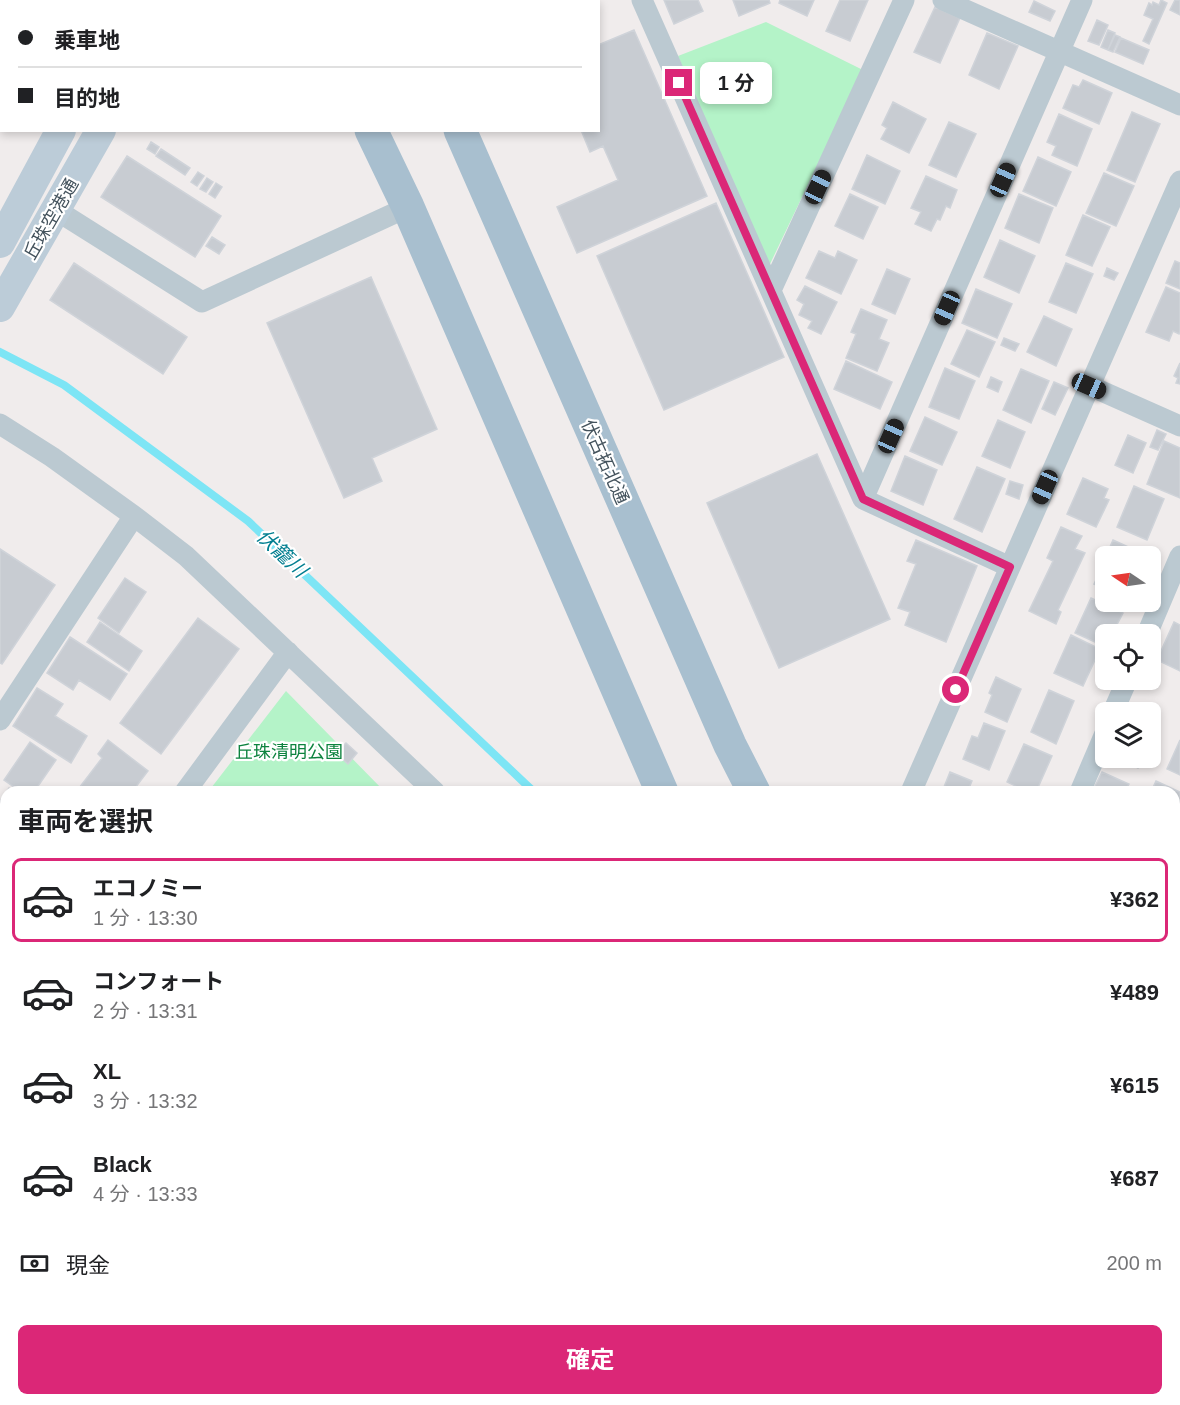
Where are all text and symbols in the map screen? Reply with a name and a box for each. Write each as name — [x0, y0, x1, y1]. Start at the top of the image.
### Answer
text: 乗車地 — [54, 28, 120, 53]
callout: 1 分 — [700, 62, 772, 104]
route end — [665, 69, 692, 96]
text: 1 分 — [718, 72, 754, 94]
text: 目的地 — [54, 86, 120, 111]
car — [987, 160, 1019, 200]
car — [802, 167, 834, 207]
street label: 丘珠空港通 — [20, 175, 82, 263]
car — [931, 288, 963, 328]
car — [1069, 370, 1109, 402]
car — [875, 416, 907, 456]
street label: 伏古拓北通 — [578, 417, 632, 507]
car — [1029, 467, 1061, 507]
water label: 伏籠川 — [253, 524, 313, 583]
north arrow — [1095, 546, 1161, 612]
map controls — [1095, 546, 1161, 768]
button: locate — [1095, 624, 1161, 690]
route start — [942, 676, 969, 703]
button: layers — [1095, 702, 1161, 768]
park label: 丘珠清明公園 — [235, 742, 343, 762]
text: 車両を選択 — [18, 807, 153, 837]
icon: car — [21, 873, 75, 927]
text: エコノミー — [93, 876, 203, 901]
text: ¥362 — [1110, 887, 1159, 912]
text: 1 分 · 13:30 — [93, 907, 198, 929]
icon: car — [21, 966, 75, 1020]
text: コンフォート — [93, 969, 224, 994]
text: ¥489 — [1110, 980, 1159, 1005]
text: 2 分 · 13:31 — [93, 1000, 198, 1022]
icon: car — [21, 1059, 75, 1113]
text: XL — [93, 1059, 121, 1084]
text: ¥615 — [1110, 1073, 1159, 1098]
text: 3 分 · 13:32 — [93, 1090, 198, 1112]
icon: car — [21, 1152, 75, 1206]
text: Black — [93, 1152, 152, 1177]
text: ¥687 — [1110, 1166, 1159, 1191]
text: 4 分 · 13:33 — [93, 1183, 198, 1205]
icon: cash — [18, 1247, 51, 1280]
text: 200 m — [1106, 1252, 1162, 1274]
text: 現金 — [66, 1253, 110, 1278]
button: 確定 — [18, 1325, 1162, 1394]

